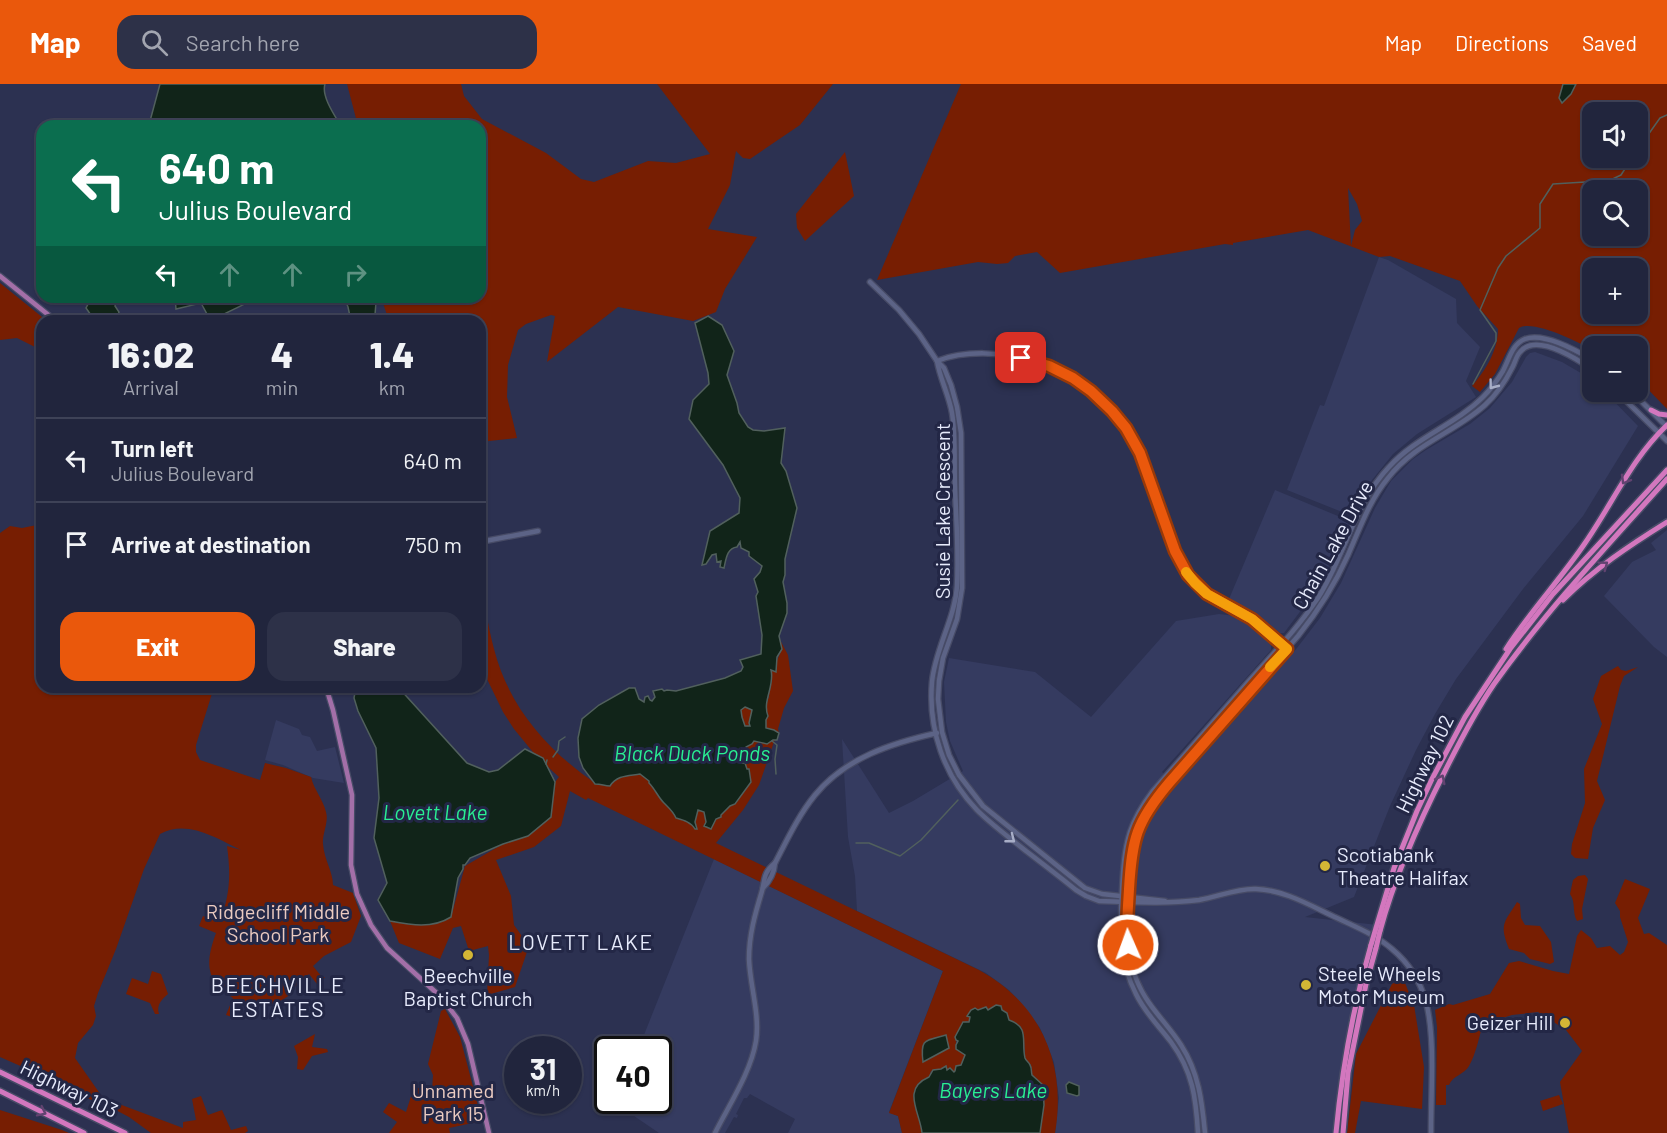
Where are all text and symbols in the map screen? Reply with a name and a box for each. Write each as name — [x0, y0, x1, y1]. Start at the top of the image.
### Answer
search box — [117, 15, 537, 69]
text: Map — [30, 25, 81, 59]
icon: search — [138, 26, 171, 59]
text: Search here — [186, 29, 300, 55]
text: Map — [1385, 30, 1422, 55]
text: Directions — [1455, 30, 1549, 55]
text: Saved — [1582, 30, 1637, 55]
map controls — [1582, 102, 1648, 402]
button: sound — [1582, 102, 1648, 168]
text: 640 m — [159, 142, 274, 192]
icon: left — [60, 144, 138, 222]
button: search — [1582, 180, 1648, 246]
text: Julius Boulevard — [159, 193, 352, 225]
icon: left — [150, 258, 183, 291]
icon: ahead — [213, 258, 246, 291]
icon: ahead — [276, 258, 309, 291]
icon: right — [339, 258, 372, 291]
button: + — [1582, 258, 1648, 324]
text: 16:02 — [107, 332, 194, 375]
text: 4 — [271, 332, 293, 375]
text: 1.4 — [370, 332, 415, 375]
pin — [995, 332, 1046, 383]
button: − — [1582, 336, 1648, 402]
icon: arrive — [1004, 341, 1037, 374]
text: Arrival — [123, 375, 179, 399]
text: min — [266, 375, 298, 399]
text: km — [379, 375, 405, 399]
one-way arrow — [1490, 378, 1501, 389]
street label: Susie Lake Crescent — [930, 423, 954, 599]
text: Turn left — [111, 435, 194, 461]
icon: left — [60, 444, 93, 477]
text: 640 m — [404, 447, 462, 473]
text: Julius Boulevard — [111, 461, 254, 485]
one-way arrow — [1620, 474, 1632, 484]
street label: Chain Lake Drive — [1287, 476, 1377, 613]
icon: arrive — [60, 528, 93, 561]
text: Arrive at destination — [111, 531, 310, 557]
text: 750 m — [405, 531, 462, 557]
one-way arrow — [1597, 561, 1608, 572]
button: Exit — [60, 612, 255, 681]
button: Share — [267, 612, 462, 681]
street label: Highway 102 — [1390, 711, 1458, 816]
water label: Black Duck Ponds — [614, 740, 770, 765]
one-way arrow — [1433, 774, 1445, 785]
water label: Lovett Lake — [383, 799, 487, 824]
one-way arrow — [1004, 831, 1015, 842]
place label: Scotiabank Theatre Halifax — [1337, 842, 1469, 889]
marker: Scotiabank Theatre Halifax — [1318, 859, 1332, 873]
park label: Ridgecliff Middle School Park — [206, 899, 350, 946]
position arrow — [1096, 913, 1160, 977]
district label: LOVETT LAKE — [508, 929, 654, 954]
marker: Beechville Baptist Church — [461, 948, 475, 962]
place label: Steele Wheels Motor Museum — [1318, 961, 1445, 1008]
place label: Beechville Baptist Church — [404, 963, 532, 1010]
district label: BEECHVILLE ESTATES — [211, 972, 345, 1021]
marker: Steele Wheels Motor Museum — [1299, 978, 1313, 992]
place label: Geizer Hill — [1467, 1010, 1553, 1034]
marker: Geizer Hill — [1558, 1016, 1572, 1030]
speed limit sign: 40 — [594, 1036, 672, 1114]
text: 31 — [530, 1050, 556, 1086]
street label: Highway 103 — [17, 1054, 122, 1122]
water label: Bayers Lake — [939, 1077, 1047, 1102]
park label: Unnamed Park 15 — [412, 1078, 494, 1125]
text: km/h — [526, 1081, 560, 1099]
one-way arrow — [36, 1105, 47, 1116]

